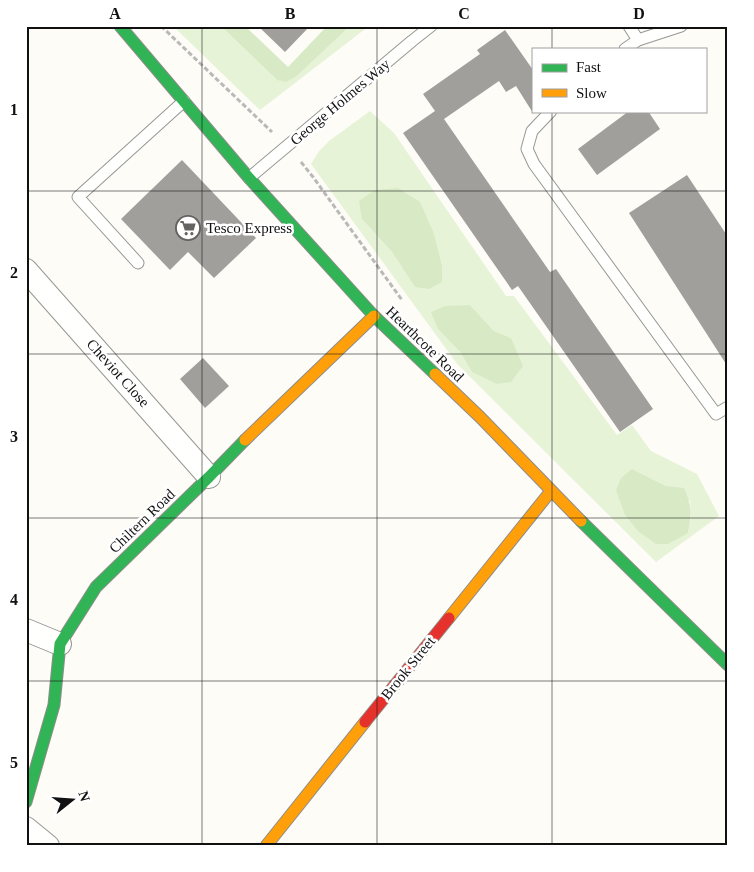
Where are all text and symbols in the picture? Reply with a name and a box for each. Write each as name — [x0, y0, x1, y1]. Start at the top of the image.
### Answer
text: A — [109, 5, 121, 22]
text: B — [285, 5, 296, 22]
text: C — [458, 5, 470, 22]
text: D — [633, 5, 645, 22]
legend — [532, 48, 706, 112]
street label: George Holmes Way — [287, 55, 393, 148]
text: Fast — [576, 59, 602, 75]
text: Slow — [576, 85, 607, 101]
text: 1 — [10, 101, 18, 118]
supermarket icon: Tesco Express — [175, 215, 201, 241]
place label: Tesco Express — [206, 220, 292, 236]
text: 2 — [10, 264, 18, 281]
street label: Hearthcote Road — [383, 303, 467, 385]
street label: Cheviot Close — [83, 336, 153, 410]
text: 3 — [10, 428, 18, 445]
street label: Chiltern Road — [106, 486, 178, 556]
text: 4 — [10, 591, 18, 608]
street label: Brook Street — [378, 633, 439, 703]
text: 5 — [10, 754, 18, 771]
north arrow — [48, 774, 98, 824]
text: N — [75, 789, 93, 803]

